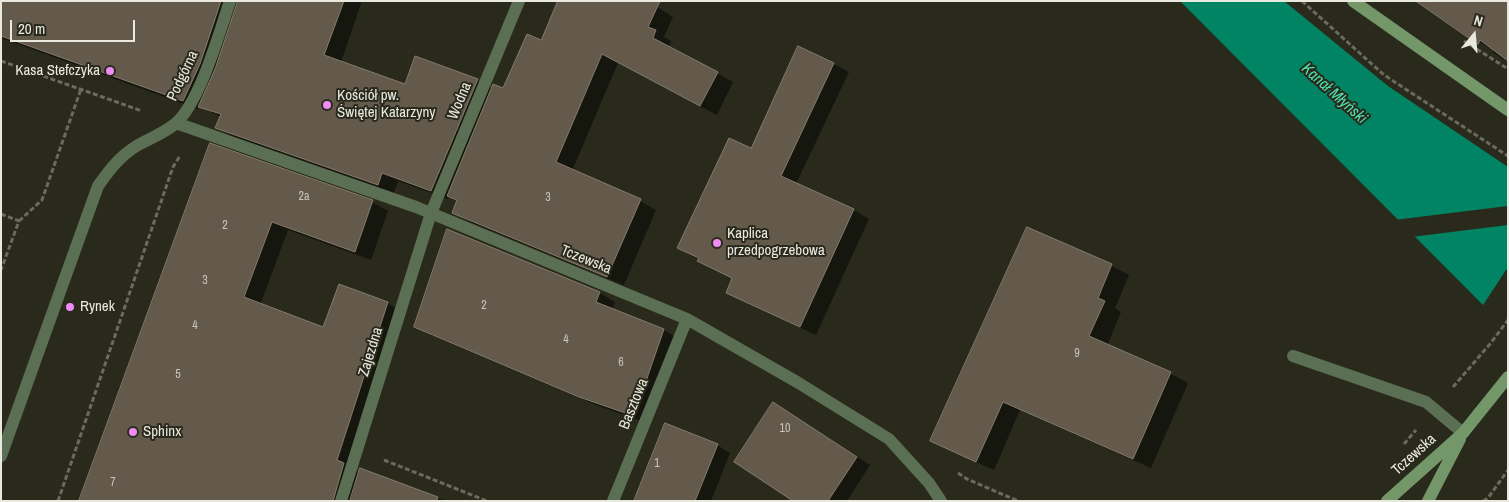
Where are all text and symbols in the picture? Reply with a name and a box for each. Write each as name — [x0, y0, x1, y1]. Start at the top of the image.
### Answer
scale bar — [12, 10, 138, 42]
north arrow — [1449, 10, 1499, 60]
text: N — [1472, 11, 1485, 30]
text: 20 m — [18, 18, 45, 39]
street label: Podgórna — [164, 48, 202, 104]
water label: Kanał Młyński — [1297, 60, 1371, 128]
place label: Kasa Stefczyka — [15, 62, 100, 80]
marker: Kasa Stefczyka — [104, 65, 116, 77]
street label: Wodna — [444, 80, 476, 122]
place label: Kościół pw. Świętej Katarzyny — [337, 87, 435, 122]
marker: Kościół pw. Świętej Katarzyny — [321, 99, 333, 111]
house number: 2a — [299, 190, 309, 204]
house number: 3 — [545, 191, 551, 205]
house number: 2 — [222, 219, 228, 233]
place label: Kaplica przedpogrzebowa — [727, 225, 825, 260]
marker: Kaplica przedpogrzebowa — [711, 237, 723, 249]
street label: Tczewska — [558, 242, 614, 278]
house number: 3 — [202, 274, 208, 288]
place label: Rynek — [80, 298, 115, 316]
house number: 2 — [481, 299, 487, 313]
marker: Rynek — [64, 301, 76, 313]
house number: 4 — [192, 319, 198, 333]
street label: Zajezdna — [355, 325, 387, 379]
house number: 4 — [563, 333, 569, 347]
house number: 9 — [1074, 347, 1080, 361]
house number: 6 — [618, 356, 624, 370]
house number: 5 — [175, 368, 181, 382]
street label: Basztowa — [616, 376, 652, 432]
house number: 10 — [780, 422, 790, 436]
place label: Sphinx — [143, 423, 181, 441]
marker: Sphinx — [127, 426, 139, 438]
street label: Tczewska — [1388, 430, 1440, 480]
house number: 1 — [654, 457, 660, 471]
house number: 7 — [110, 476, 116, 490]

